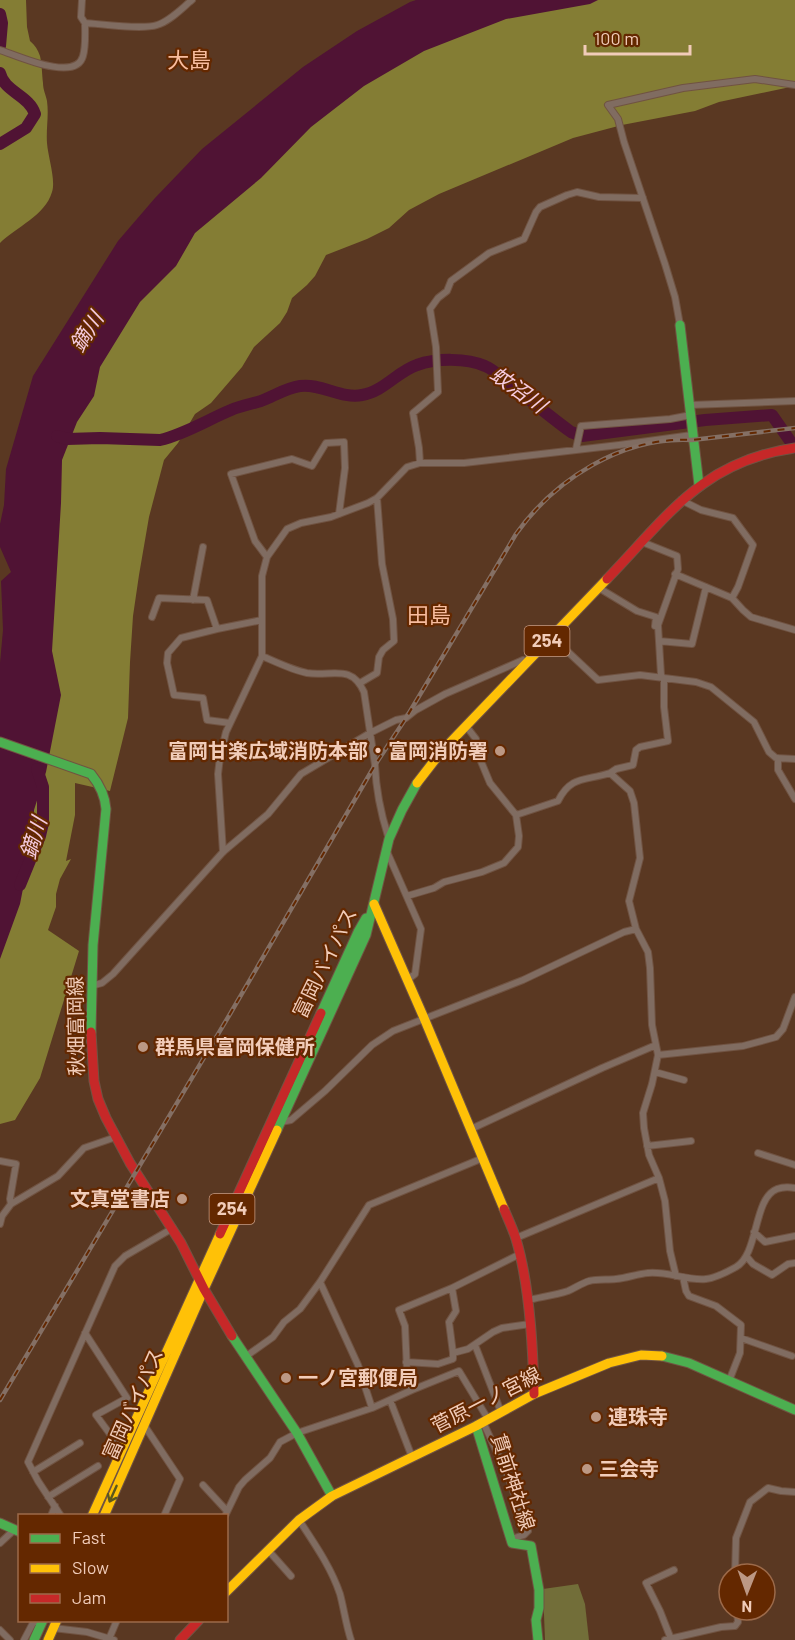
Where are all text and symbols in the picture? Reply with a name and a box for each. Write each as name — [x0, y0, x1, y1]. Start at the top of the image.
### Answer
scale bar — [585, 18, 690, 56]
text: 100 m — [594, 27, 639, 49]
district label: 大島 — [167, 46, 211, 72]
water label: 鏑川 — [64, 305, 109, 356]
water label: 蚊沼川 — [486, 360, 553, 419]
district label: 田島 — [407, 601, 451, 627]
road number: 254 — [524, 626, 570, 656]
place label: 富岡甘楽広域消防本部・富岡消防署 — [168, 738, 488, 762]
marker: 富岡甘楽広域消防本部・富岡消防署 — [493, 744, 507, 758]
water label: 鏑川 — [14, 812, 51, 861]
street label: 富岡バイパス — [287, 904, 361, 1022]
street label: 秋畑富岡線 — [62, 976, 88, 1076]
place label: 群馬県富岡保健所 — [155, 1034, 315, 1058]
marker: 群馬県富岡保健所 — [136, 1040, 150, 1054]
place label: 文真堂書店 — [70, 1186, 170, 1210]
marker: 文真堂書店 — [175, 1192, 189, 1206]
road number: 254 — [210, 1194, 254, 1224]
street label: 富岡バイパス — [97, 1344, 167, 1463]
street label: 菅原一ノ宮線 — [427, 1361, 544, 1437]
place label: 一ノ宮郵便局 — [298, 1365, 418, 1389]
marker: 一ノ宮郵便局 — [279, 1371, 293, 1385]
place label: 連珠寺 — [608, 1404, 668, 1428]
marker: 連珠寺 — [589, 1410, 603, 1424]
street label: 貫前神社線 — [487, 1430, 541, 1533]
place label: 三会寺 — [599, 1456, 659, 1480]
marker: 三会寺 — [580, 1462, 594, 1476]
one-way arrow — [107, 1485, 118, 1503]
legend — [18, 1514, 228, 1622]
text: Fast — [72, 1526, 106, 1548]
text: Slow — [72, 1556, 109, 1578]
north arrow — [717, 1562, 777, 1622]
text: Jam — [72, 1586, 106, 1608]
text: N — [741, 1598, 752, 1617]

